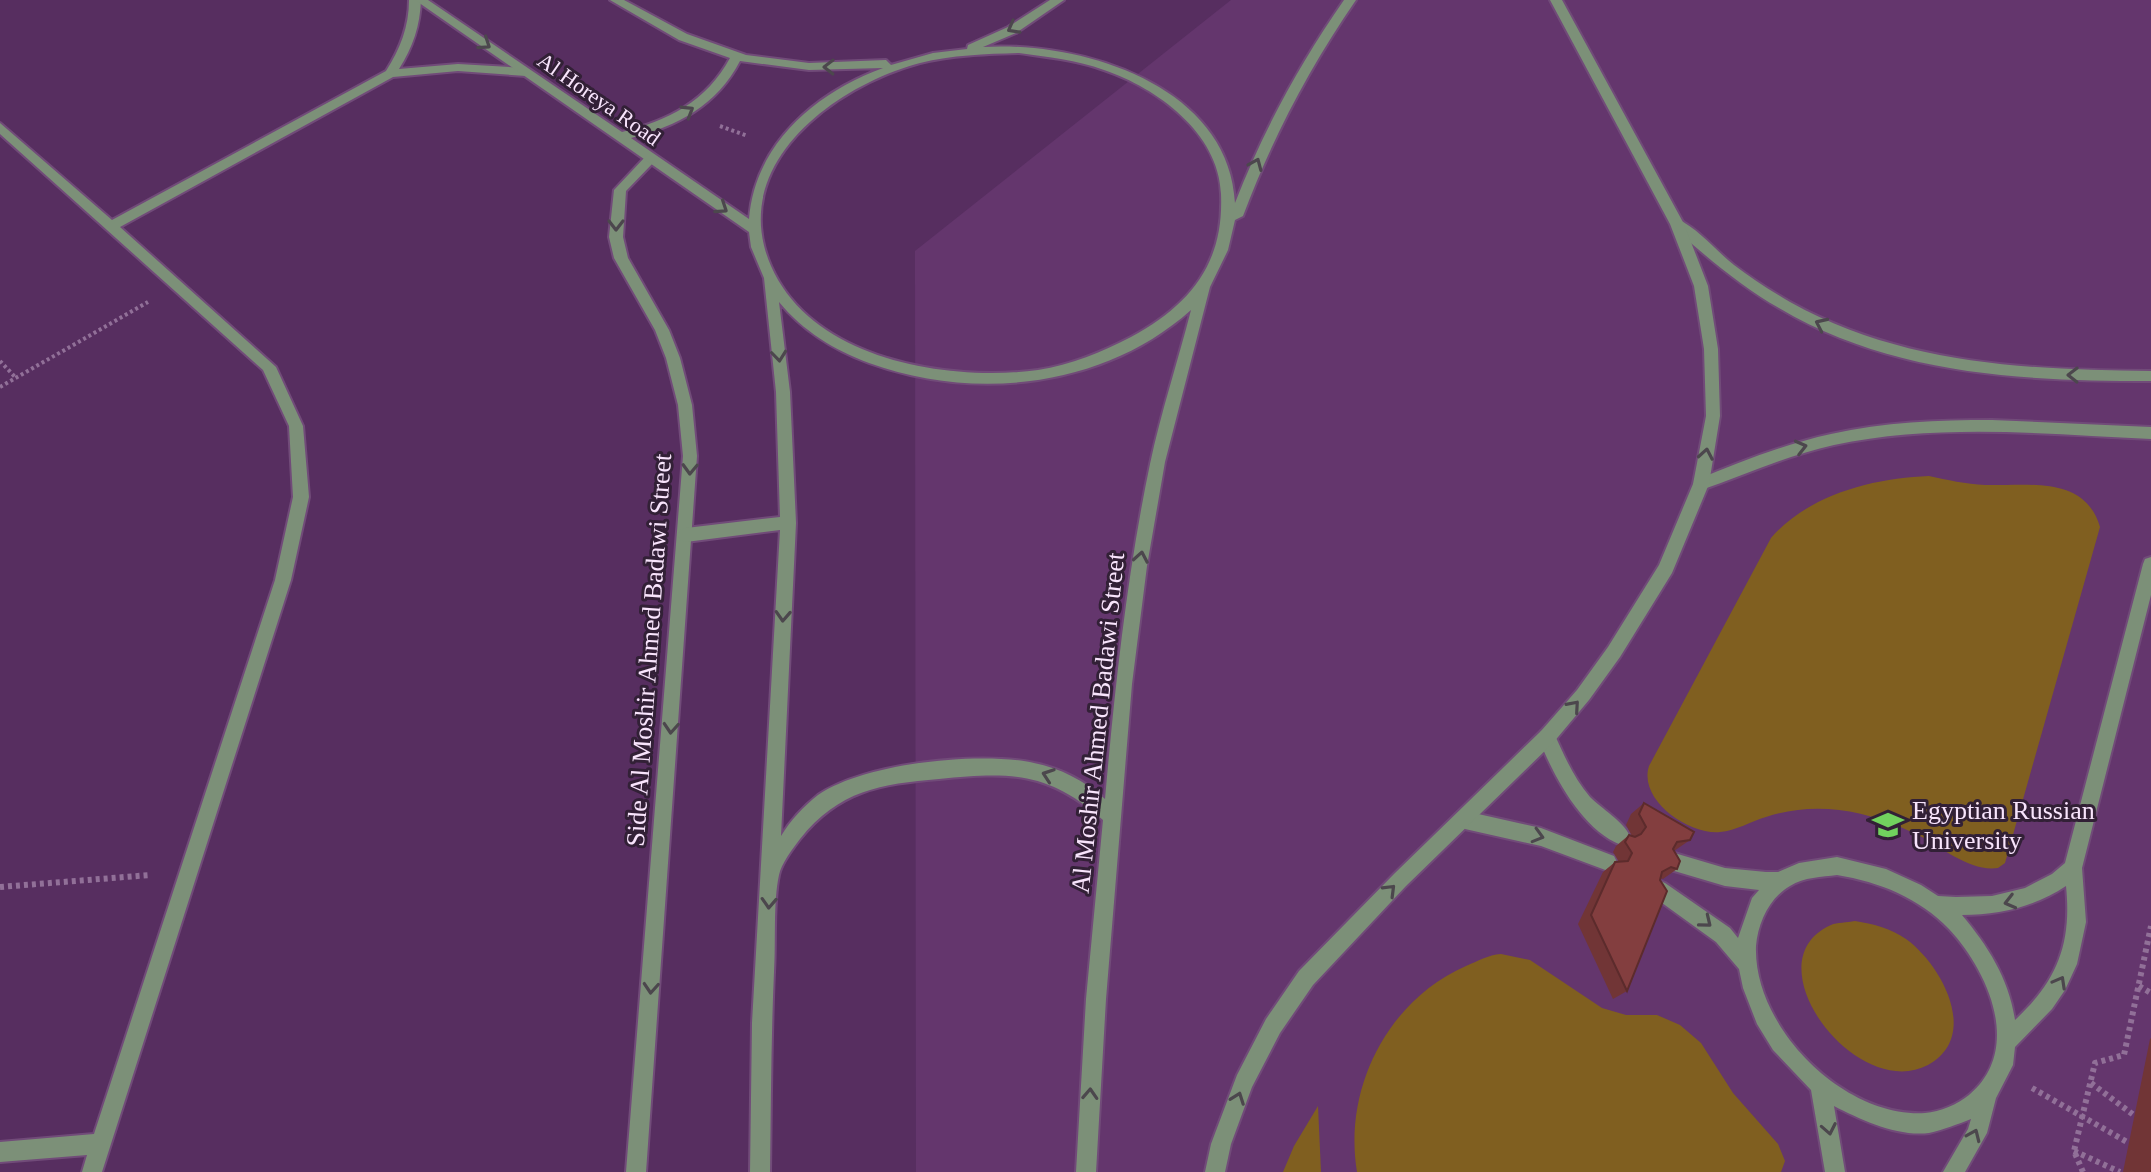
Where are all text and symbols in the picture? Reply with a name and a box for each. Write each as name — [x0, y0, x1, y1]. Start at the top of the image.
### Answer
one-way arrow — [1007, 18, 1022, 34]
one-way arrow — [477, 34, 491, 49]
street label: Al Horeya Road — [533, 47, 665, 151]
one-way arrow — [822, 58, 835, 76]
one-way arrow — [679, 105, 694, 121]
one-way arrow — [1247, 158, 1263, 172]
one-way arrow — [714, 198, 728, 213]
one-way arrow — [607, 219, 625, 232]
one-way arrow — [1814, 318, 1829, 334]
one-way arrow — [771, 350, 788, 363]
one-way arrow — [2066, 366, 2079, 384]
one-way arrow — [1793, 440, 1807, 457]
one-way arrow — [1697, 447, 1714, 460]
street label: Side Al Moshir Ahmed Badawi Street — [621, 452, 677, 847]
one-way arrow — [681, 463, 698, 476]
one-way arrow — [1132, 550, 1149, 563]
street label: Al Moshir Ahmed Badawi Street — [1066, 551, 1130, 895]
one-way arrow — [775, 610, 792, 623]
one-way arrow — [1564, 700, 1579, 715]
one-way arrow — [663, 722, 680, 735]
one-way arrow — [1042, 768, 1056, 784]
place label: Egyptian Russian University — [1912, 796, 2095, 855]
school or university icon: Egyptian Russian University — [1871, 808, 1905, 842]
one-way arrow — [1530, 827, 1544, 843]
one-way arrow — [1381, 885, 1396, 899]
one-way arrow — [2003, 893, 2017, 910]
one-way arrow — [760, 897, 777, 910]
one-way arrow — [1697, 912, 1711, 927]
one-way arrow — [2050, 976, 2065, 991]
one-way arrow — [643, 982, 660, 995]
one-way arrow — [1082, 1087, 1099, 1100]
one-way arrow — [1229, 1092, 1245, 1106]
one-way arrow — [1820, 1122, 1837, 1136]
one-way arrow — [1964, 1129, 1980, 1144]

